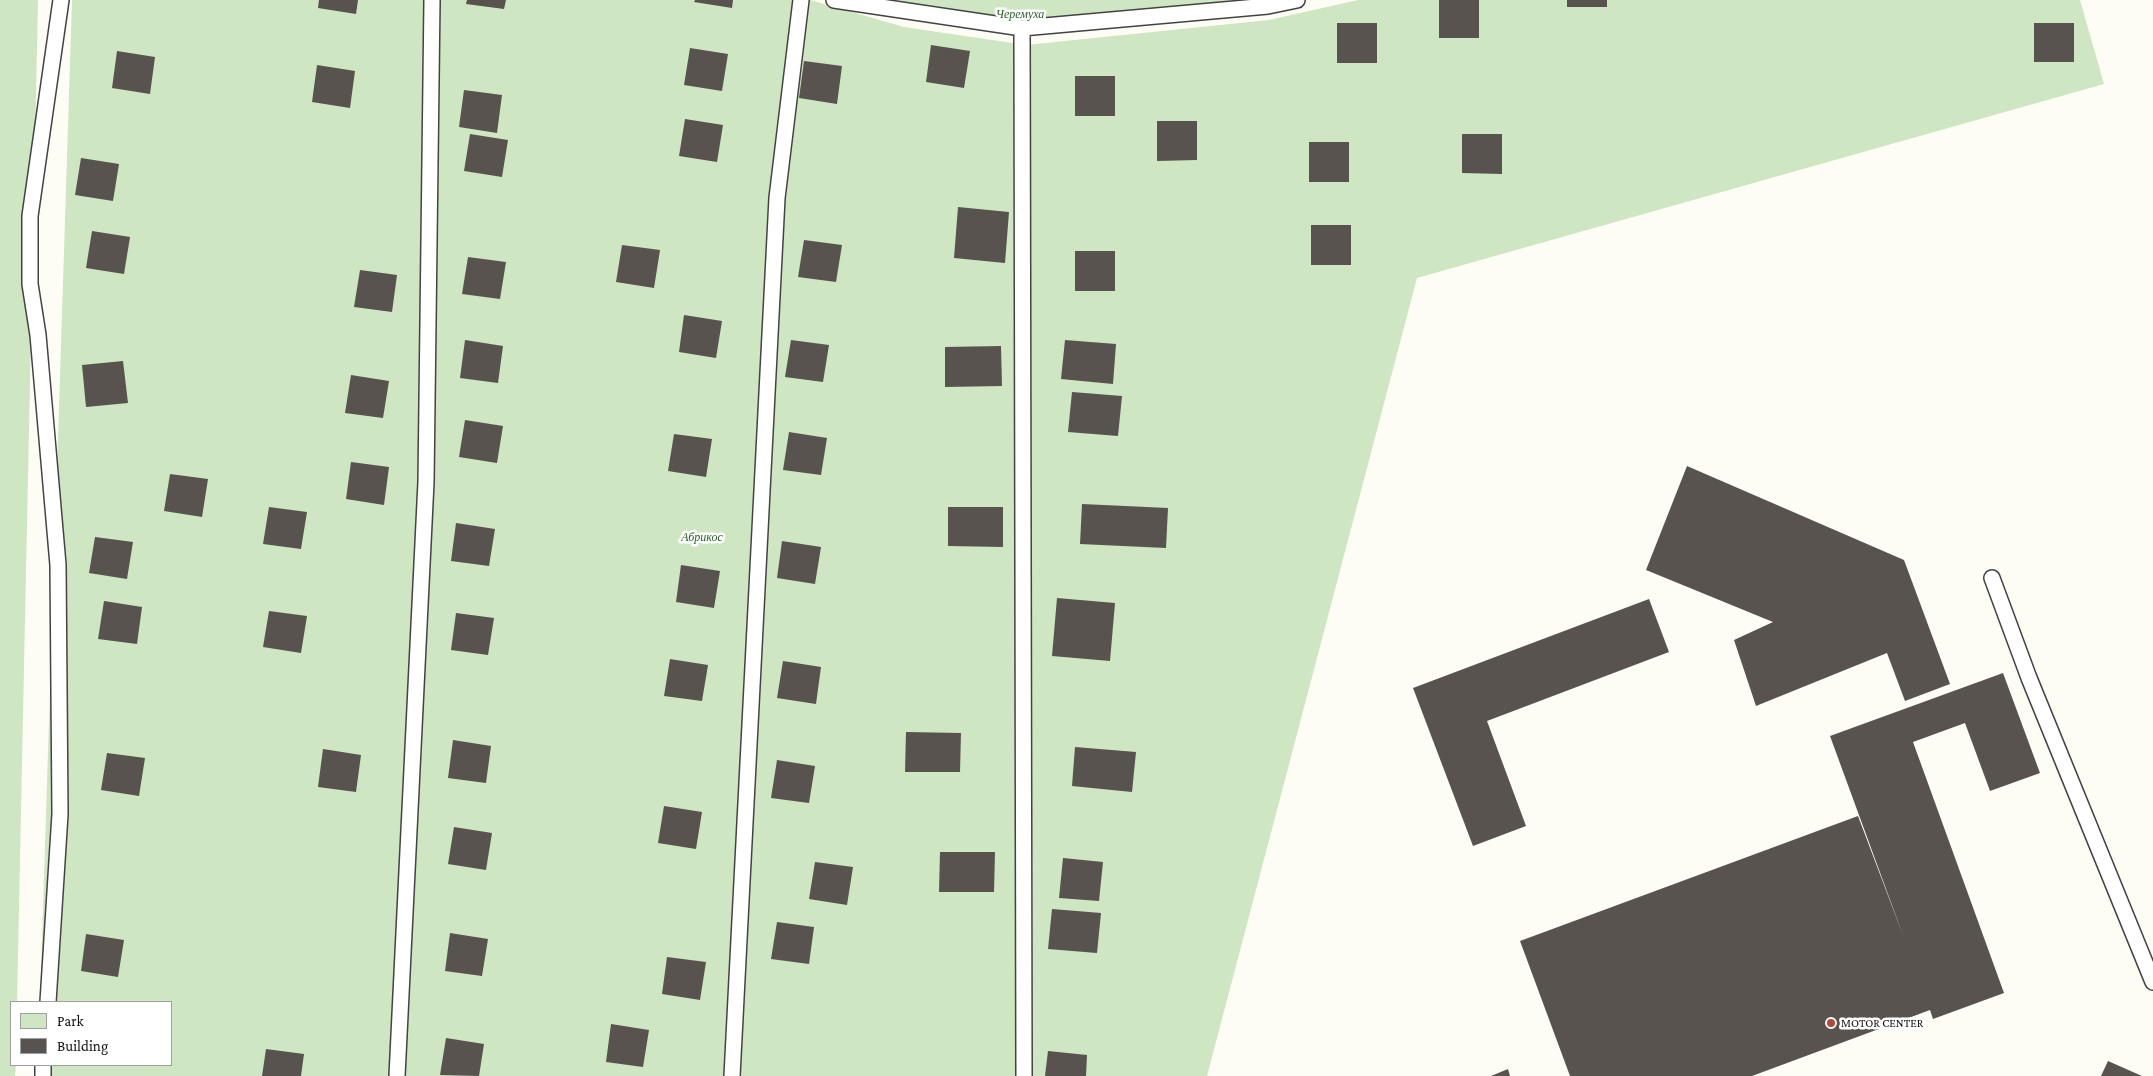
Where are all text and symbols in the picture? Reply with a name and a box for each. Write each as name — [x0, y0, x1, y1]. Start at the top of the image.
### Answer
park label: Черемуха — [996, 7, 1044, 21]
park label: Абрикос — [681, 530, 723, 544]
legend — [10, 1001, 172, 1066]
text: Park — [57, 1013, 84, 1029]
place label: MOTOR CENTER — [1841, 1016, 1923, 1030]
marker: MOTOR CENTER — [1825, 1017, 1837, 1029]
text: Building — [57, 1038, 108, 1054]

